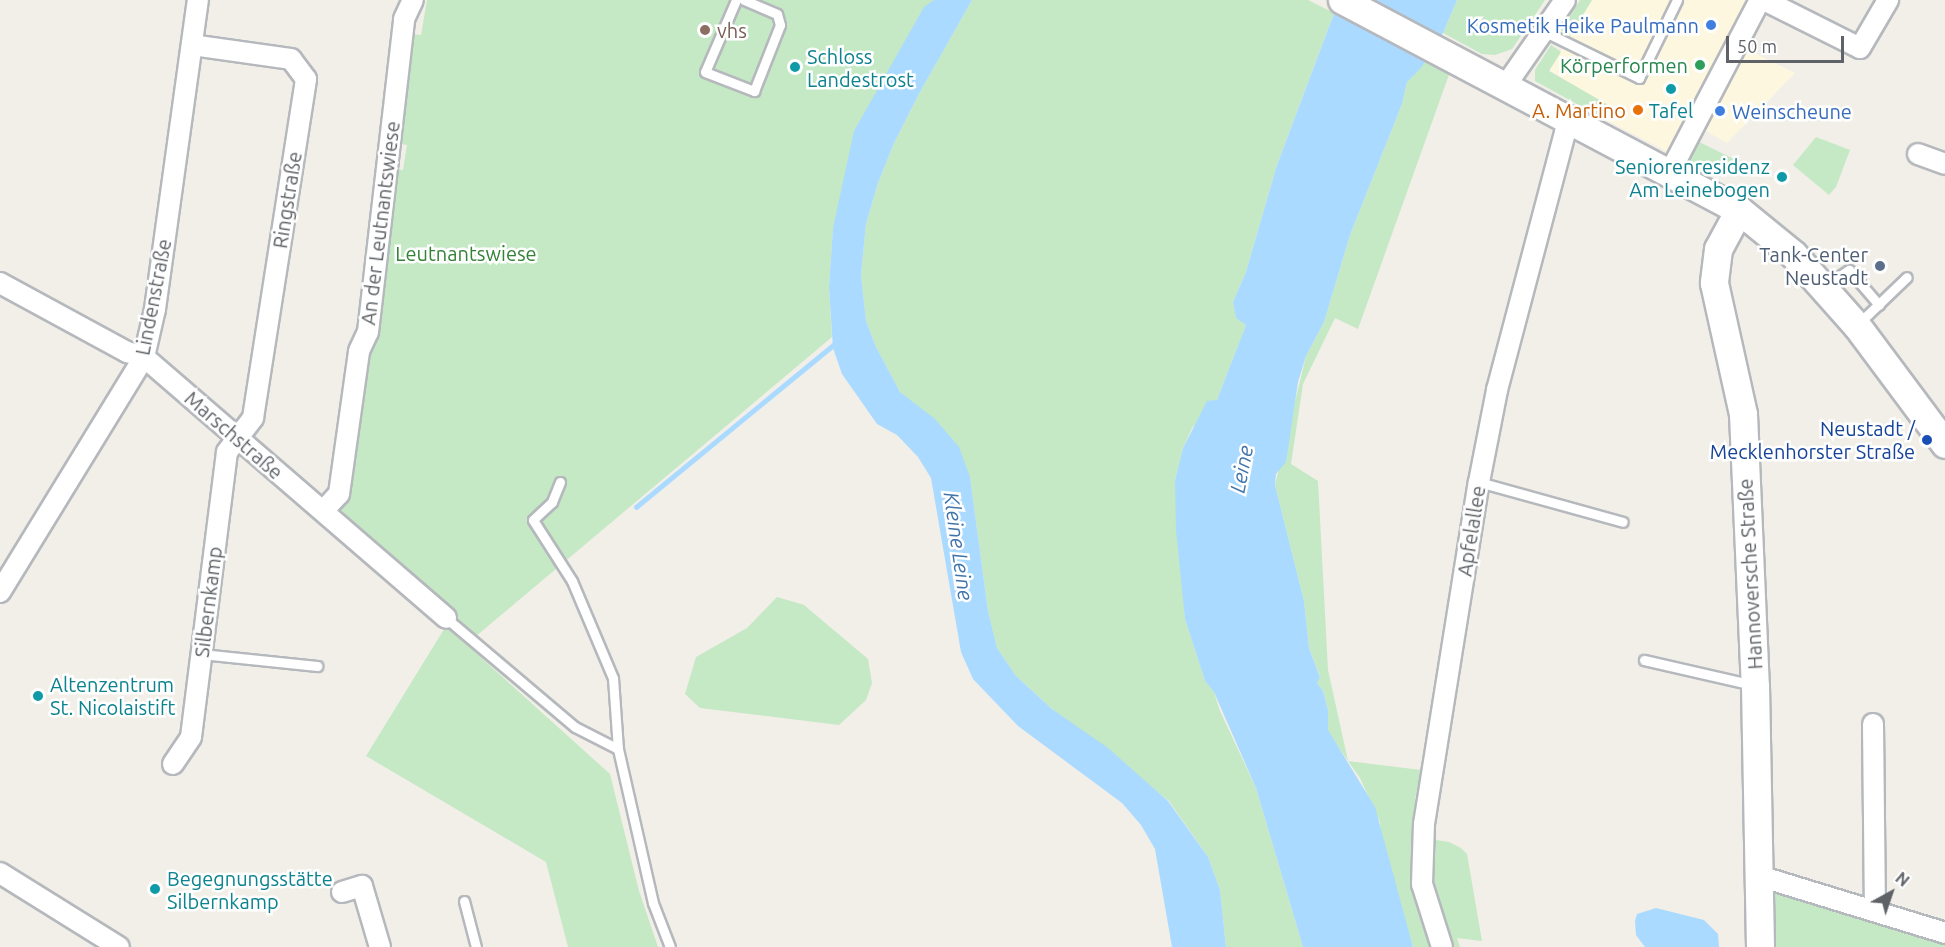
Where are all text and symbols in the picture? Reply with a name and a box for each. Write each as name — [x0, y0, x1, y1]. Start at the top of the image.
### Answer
place label: Kosmetik Heike Paulmann — [1467, 13, 1699, 37]
place label: vhs — [717, 18, 747, 42]
marker: Kosmetik Heike Paulmann — [1704, 18, 1718, 32]
marker: vhs — [698, 23, 712, 37]
scale bar — [1729, 24, 1848, 62]
text: 50 m — [1737, 36, 1777, 56]
place label: Schloss Landestrost — [807, 44, 914, 91]
place label: Körperformen — [1560, 53, 1688, 77]
marker: Körperformen — [1693, 58, 1707, 72]
marker: Schloss Landestrost — [788, 60, 802, 74]
marker: Tafel — [1664, 82, 1678, 96]
place label: A. Martino — [1532, 98, 1626, 122]
place label: Tafel — [1649, 98, 1693, 122]
place label: Weinscheune — [1732, 99, 1852, 123]
marker: A. Martino — [1631, 103, 1645, 117]
marker: Weinscheune — [1713, 104, 1727, 118]
street label: An der Leutnantswiese — [356, 120, 404, 326]
street label: Ringstraße — [268, 150, 306, 250]
place label: Seniorenresidenz Am Leinebogen — [1615, 154, 1770, 201]
marker: Seniorenresidenz Am Leinebogen — [1775, 170, 1789, 184]
street label: Lindenstraße — [130, 237, 176, 357]
park label: Leutnantswiese — [395, 241, 537, 265]
place label: Tank-Center Neustadt — [1759, 243, 1868, 290]
marker: Tank-Center Neustadt — [1873, 259, 1887, 273]
street label: Marschstraße — [180, 386, 288, 484]
place label: Neustadt / Mecklenhorster Straße — [1710, 416, 1915, 463]
marker: Neustadt / Mecklenhorster Straße — [1920, 433, 1934, 447]
water label: Leine — [1224, 443, 1258, 495]
street label: Hannoversche Straße — [1733, 478, 1767, 670]
street label: Apfelallee — [1452, 484, 1490, 578]
water label: Kleine Leine — [939, 490, 979, 602]
street label: Silbernkamp — [189, 545, 227, 659]
place label: Altenzentrum St. Nicolaistift — [50, 672, 175, 719]
marker: Altenzentrum St. Nicolaistift — [31, 689, 45, 703]
north arrow — [1861, 863, 1921, 923]
place label: Begegnungsstätte Silbernkamp — [167, 866, 333, 913]
text: N — [1892, 868, 1913, 890]
marker: Begegnungsstätte Silbernkamp — [148, 882, 162, 896]

